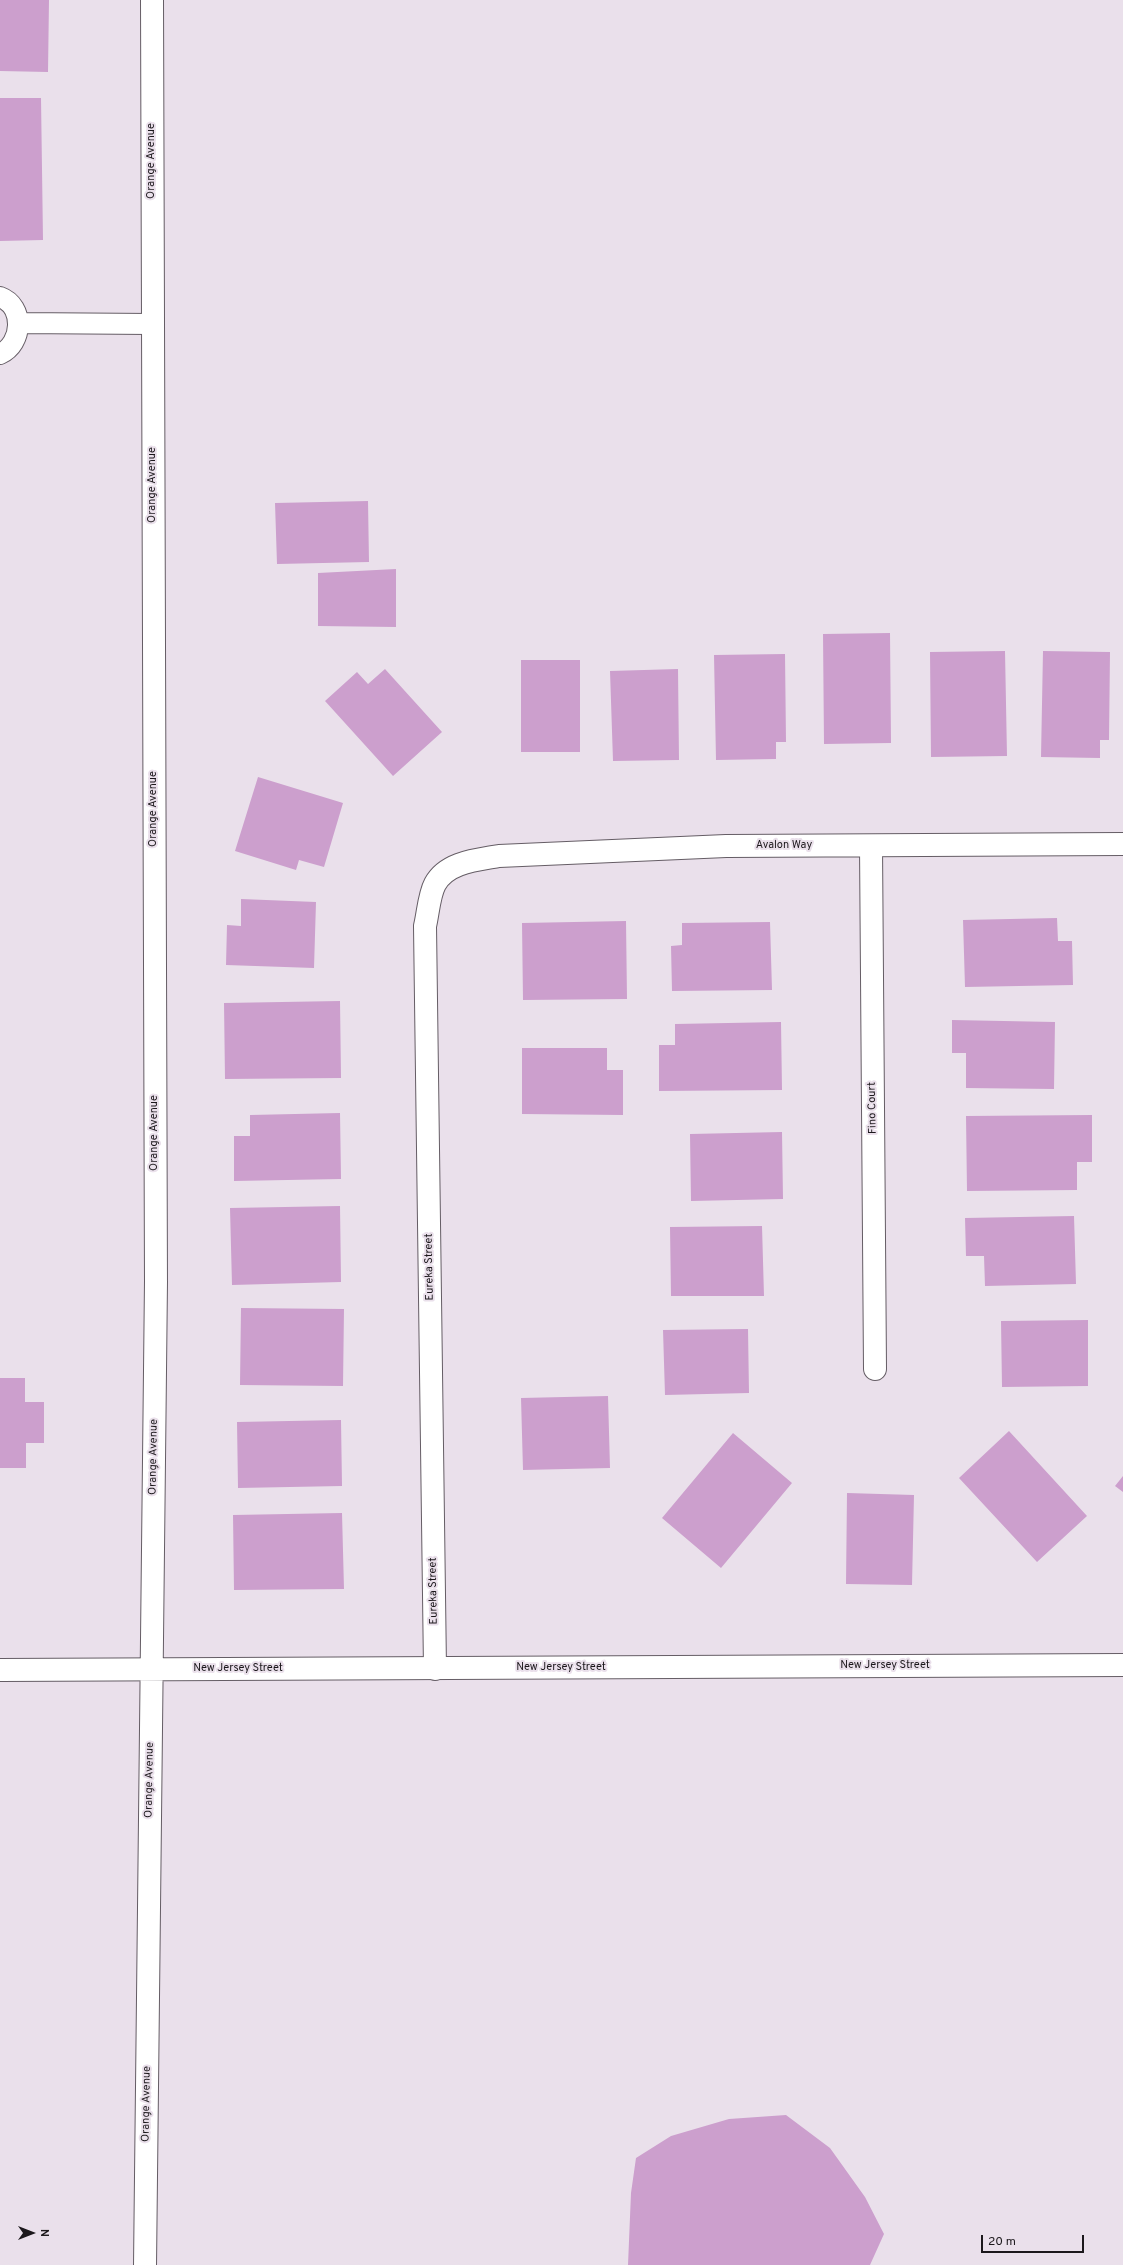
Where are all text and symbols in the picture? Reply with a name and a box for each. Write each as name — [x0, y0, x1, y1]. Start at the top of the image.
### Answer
street label: Orange Avenue — [145, 123, 159, 199]
street label: Orange Avenue — [146, 447, 160, 523]
street label: Orange Avenue — [147, 771, 161, 847]
street label: Avalon Way — [756, 839, 812, 853]
street label: Fino Court — [866, 1082, 880, 1134]
street label: Orange Avenue — [148, 1095, 162, 1171]
street label: Eureka Street — [423, 1233, 437, 1301]
street label: Orange Avenue — [147, 1419, 161, 1495]
street label: Eureka Street — [427, 1557, 441, 1625]
street label: New Jersey Street — [840, 1659, 930, 1673]
street label: New Jersey Street — [516, 1661, 606, 1675]
street label: New Jersey Street — [193, 1662, 283, 1676]
street label: Orange Avenue — [143, 1742, 157, 1818]
street label: Orange Avenue — [140, 2066, 154, 2142]
north arrow — [12, 2213, 52, 2253]
scale bar — [983, 2227, 1086, 2253]
text: N — [37, 2229, 51, 2237]
text: 20 m — [988, 2234, 1016, 2250]

